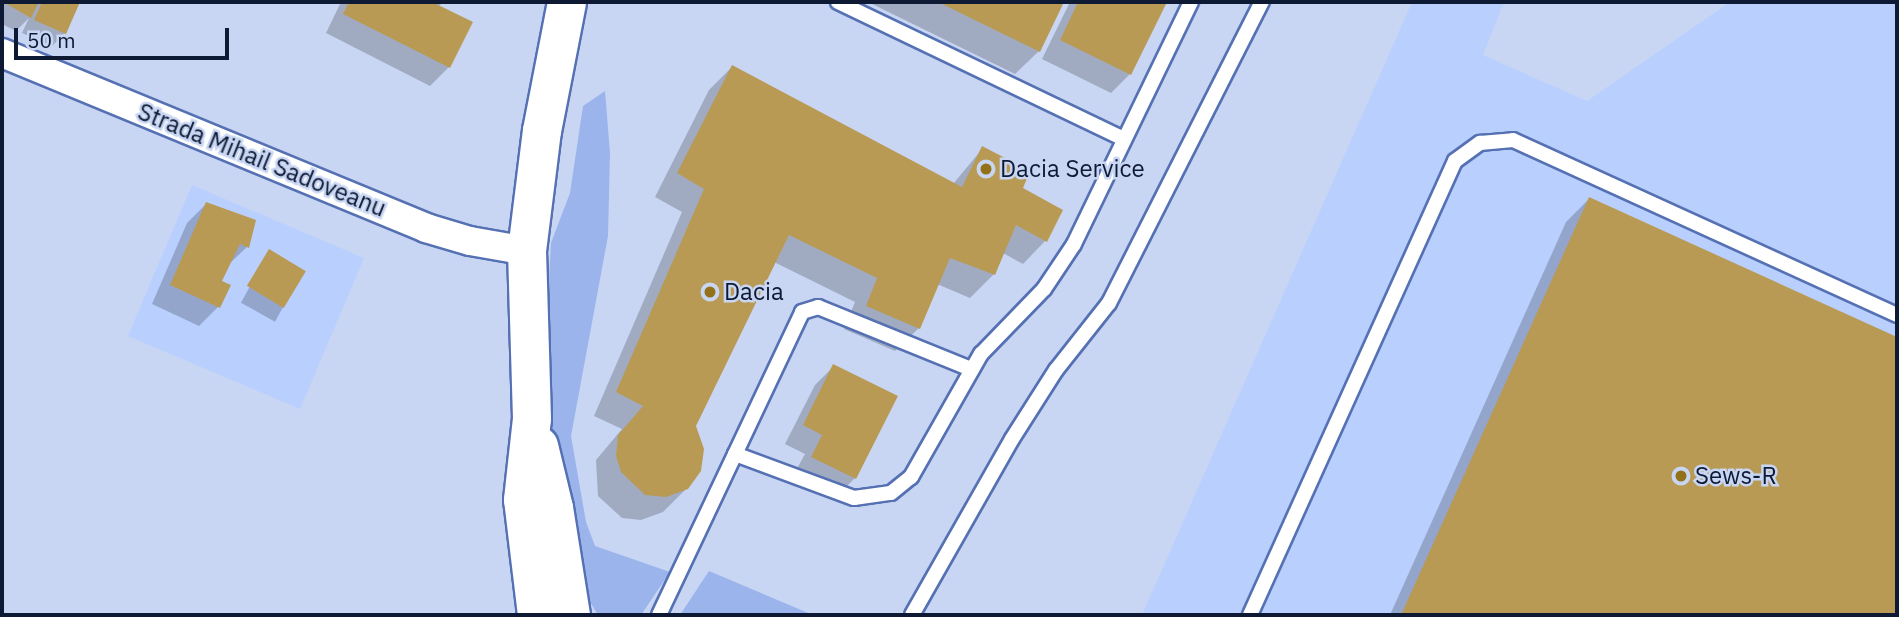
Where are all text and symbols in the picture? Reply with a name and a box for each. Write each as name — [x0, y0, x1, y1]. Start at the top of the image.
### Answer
scale bar — [18, 14, 233, 58]
text: 50 m — [27, 26, 76, 54]
street label: Strada Mihail Sadoveanu — [134, 97, 390, 223]
place label: Dacia Service — [1000, 155, 1145, 183]
marker: Dacia Service — [978, 161, 994, 177]
place label: Dacia — [724, 278, 784, 306]
marker: Dacia — [702, 284, 718, 300]
place label: Sews-R — [1695, 462, 1777, 490]
marker: Sews-R — [1673, 468, 1689, 484]

